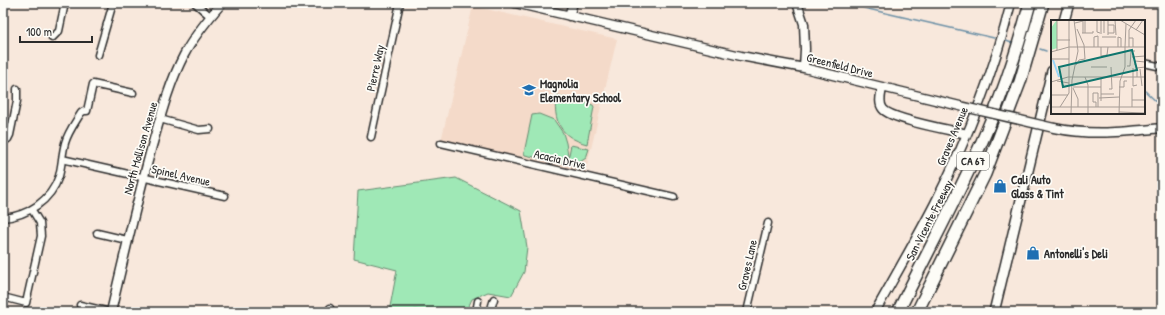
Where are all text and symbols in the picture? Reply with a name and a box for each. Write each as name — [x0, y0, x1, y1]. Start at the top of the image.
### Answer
scale bar — [20, 18, 92, 44]
inset map — [1051, 20, 1145, 114]
text: 100 m — [26, 23, 52, 40]
street label: Pierre Way — [362, 43, 388, 93]
street label: Greenfield Drive — [805, 49, 875, 82]
place label: Magnolia Elementary School — [540, 75, 622, 107]
school or university icon: Magnolia Elementary School — [521, 82, 537, 98]
street label: North Mollison Avenue — [119, 99, 161, 196]
street label: Graves Avenue — [932, 104, 972, 168]
street label: Acacia Drive — [532, 145, 588, 173]
road number: CA 67 — [957, 152, 989, 170]
street label: Spinel Avenue — [150, 160, 212, 190]
place label: Cali Auto Glass & Tint — [1011, 171, 1065, 202]
street label: San Vicente Freeway — [901, 177, 957, 263]
shop icon: Cali Auto Glass & Tint — [992, 178, 1008, 194]
street label: Graves Lane — [733, 238, 761, 292]
shop icon: Antonelli's Deli — [1025, 245, 1041, 261]
place label: Antonelli's Deli — [1044, 245, 1108, 262]

